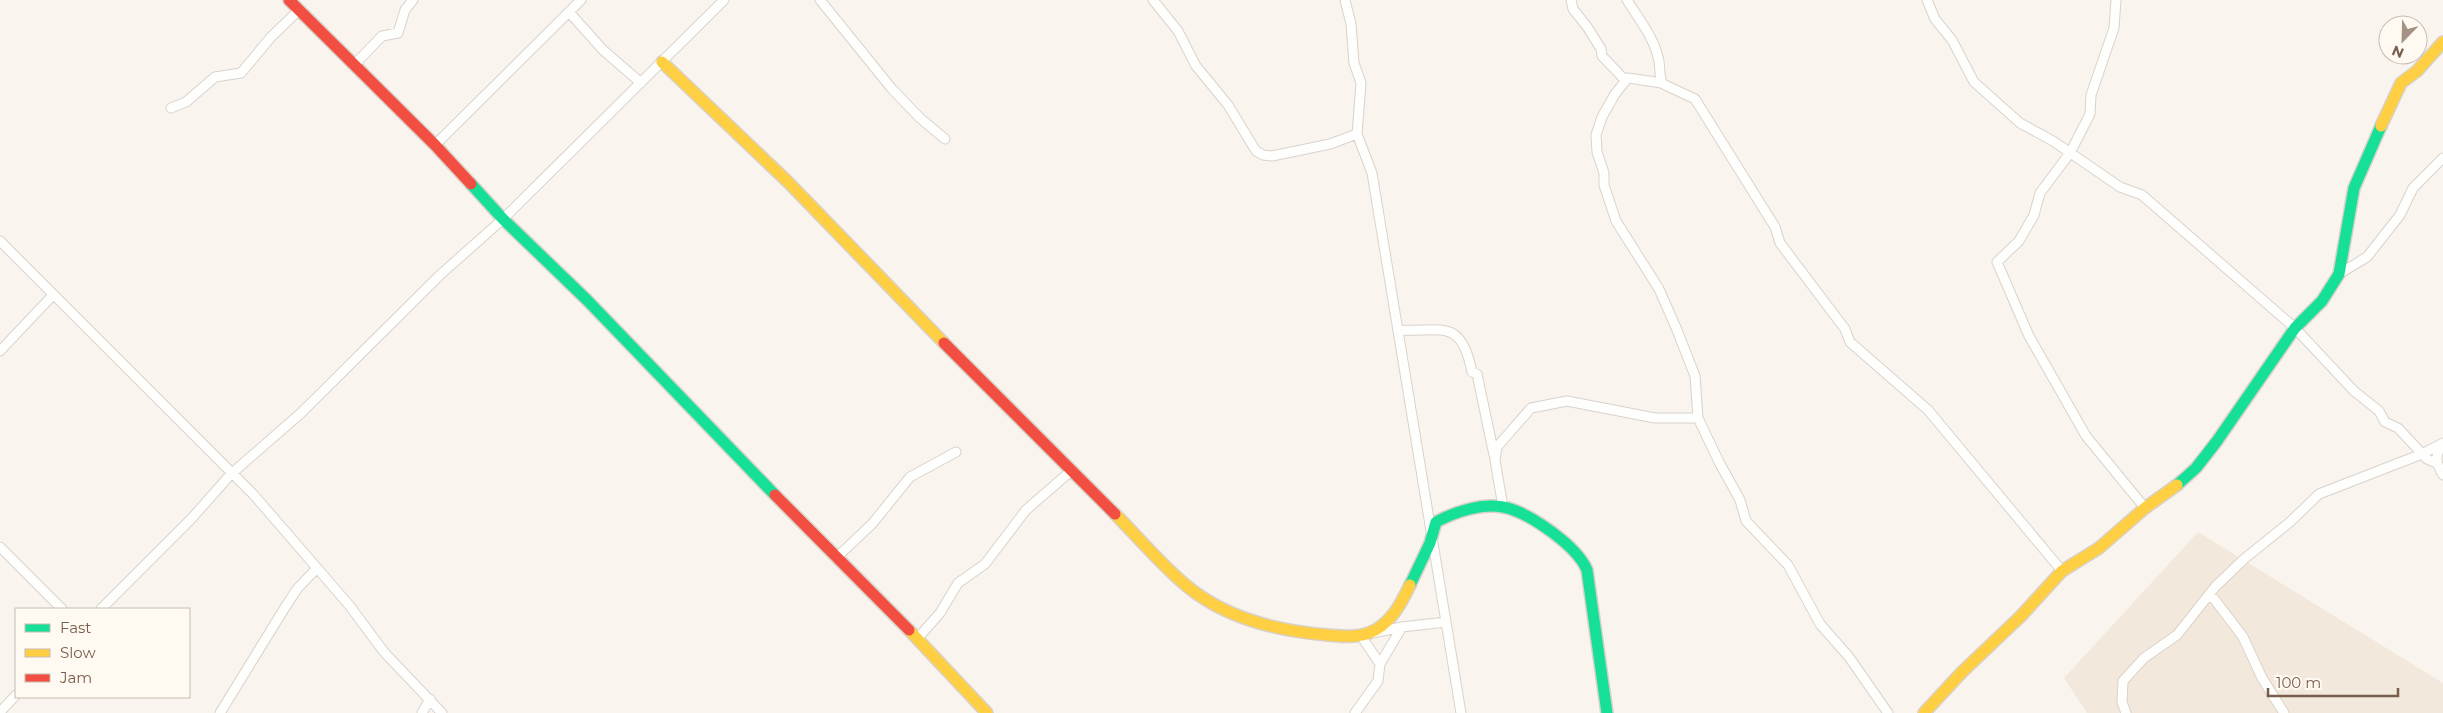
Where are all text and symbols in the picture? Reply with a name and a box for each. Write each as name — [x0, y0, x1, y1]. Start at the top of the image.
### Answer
north arrow — [2378, 15, 2428, 65]
text: N — [2389, 41, 2407, 62]
legend — [15, 608, 190, 698]
text: Fast — [60, 618, 91, 637]
text: Slow — [60, 643, 96, 662]
scale bar — [2268, 666, 2398, 698]
text: Jam — [59, 668, 92, 687]
text: 100 m — [2276, 673, 2321, 692]

